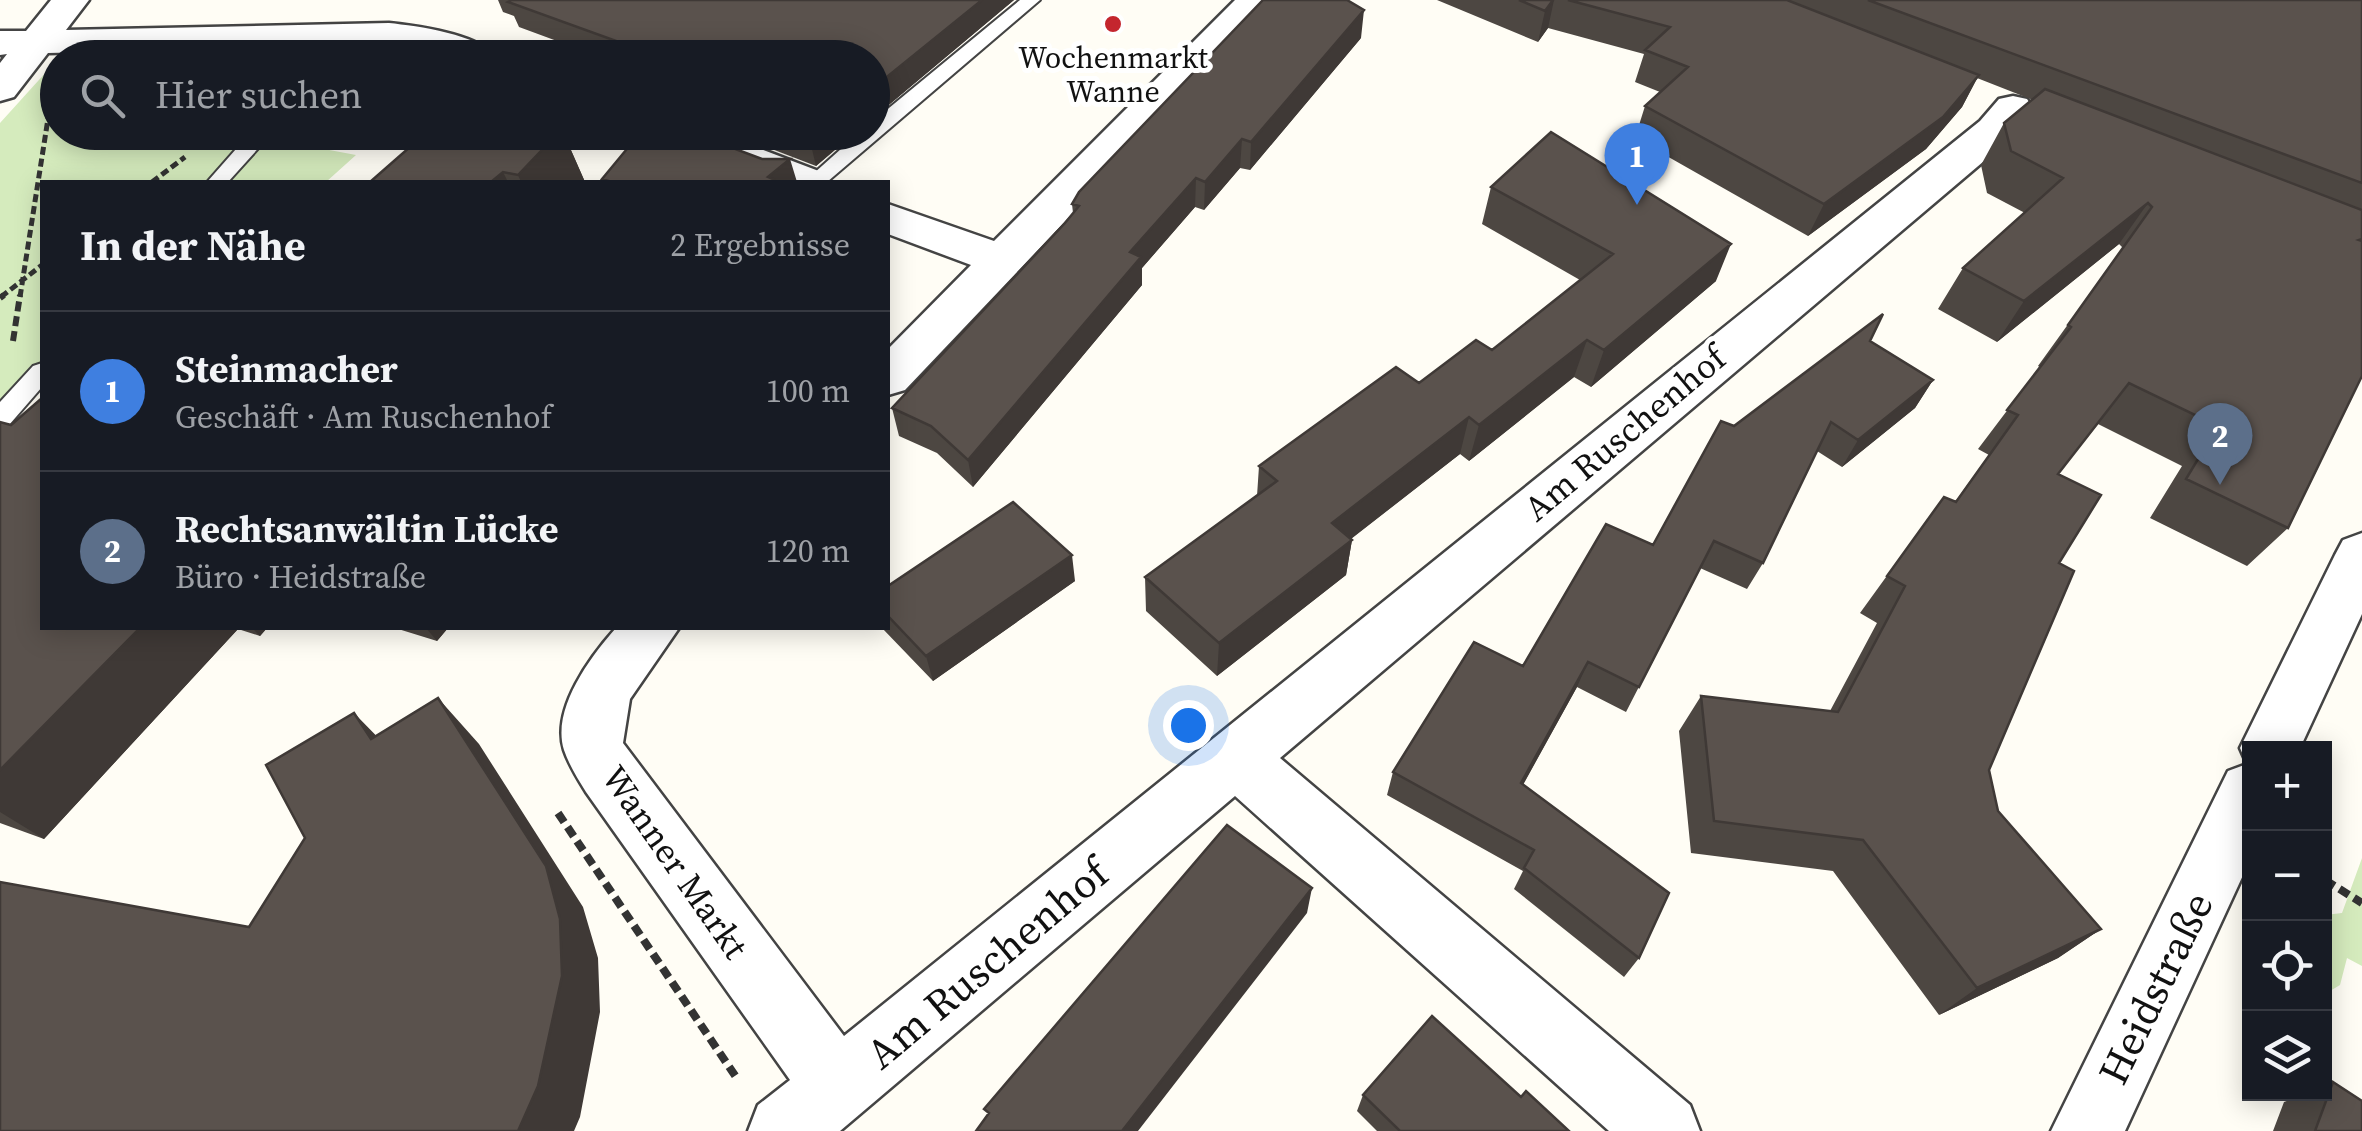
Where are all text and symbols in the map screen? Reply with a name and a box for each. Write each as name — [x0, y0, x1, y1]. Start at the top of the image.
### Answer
marker: Wochenmarkt Wanne — [1102, 13, 1124, 35]
place label: Wochenmarkt Wanne — [1018, 37, 1208, 112]
search box — [40, 40, 890, 150]
icon: search — [75, 68, 130, 123]
text: Hier suchen — [155, 69, 362, 121]
pin: 1 — [1604, 122, 1670, 205]
text: In der Nähe — [80, 216, 306, 274]
text: 2 Ergebnisse — [670, 223, 850, 267]
street label: Am Ruschenhof — [1514, 332, 1738, 532]
text: Steinmacher — [175, 343, 398, 395]
text: 1 — [104, 369, 121, 413]
text: 100 m — [766, 369, 850, 413]
text: Geschäft · Am Ruschenhof — [175, 395, 552, 439]
pin: 2 — [2188, 402, 2252, 485]
text: Rechtsanwältin Lücke — [175, 503, 559, 555]
text: 2 — [104, 529, 121, 573]
text: 120 m — [766, 529, 850, 573]
text: Büro · Heidstraße — [175, 555, 426, 599]
your location — [1163, 700, 1214, 751]
map controls — [2242, 741, 2332, 1101]
button: + — [2242, 741, 2332, 831]
street label: Wanner Markt — [591, 756, 760, 969]
button: − — [2242, 831, 2332, 921]
street label: Am Ruschenhof — [853, 842, 1123, 1082]
street label: Heidstraße — [2084, 882, 2226, 1094]
button: locate — [2242, 921, 2332, 1011]
button: layers — [2242, 1011, 2332, 1101]

